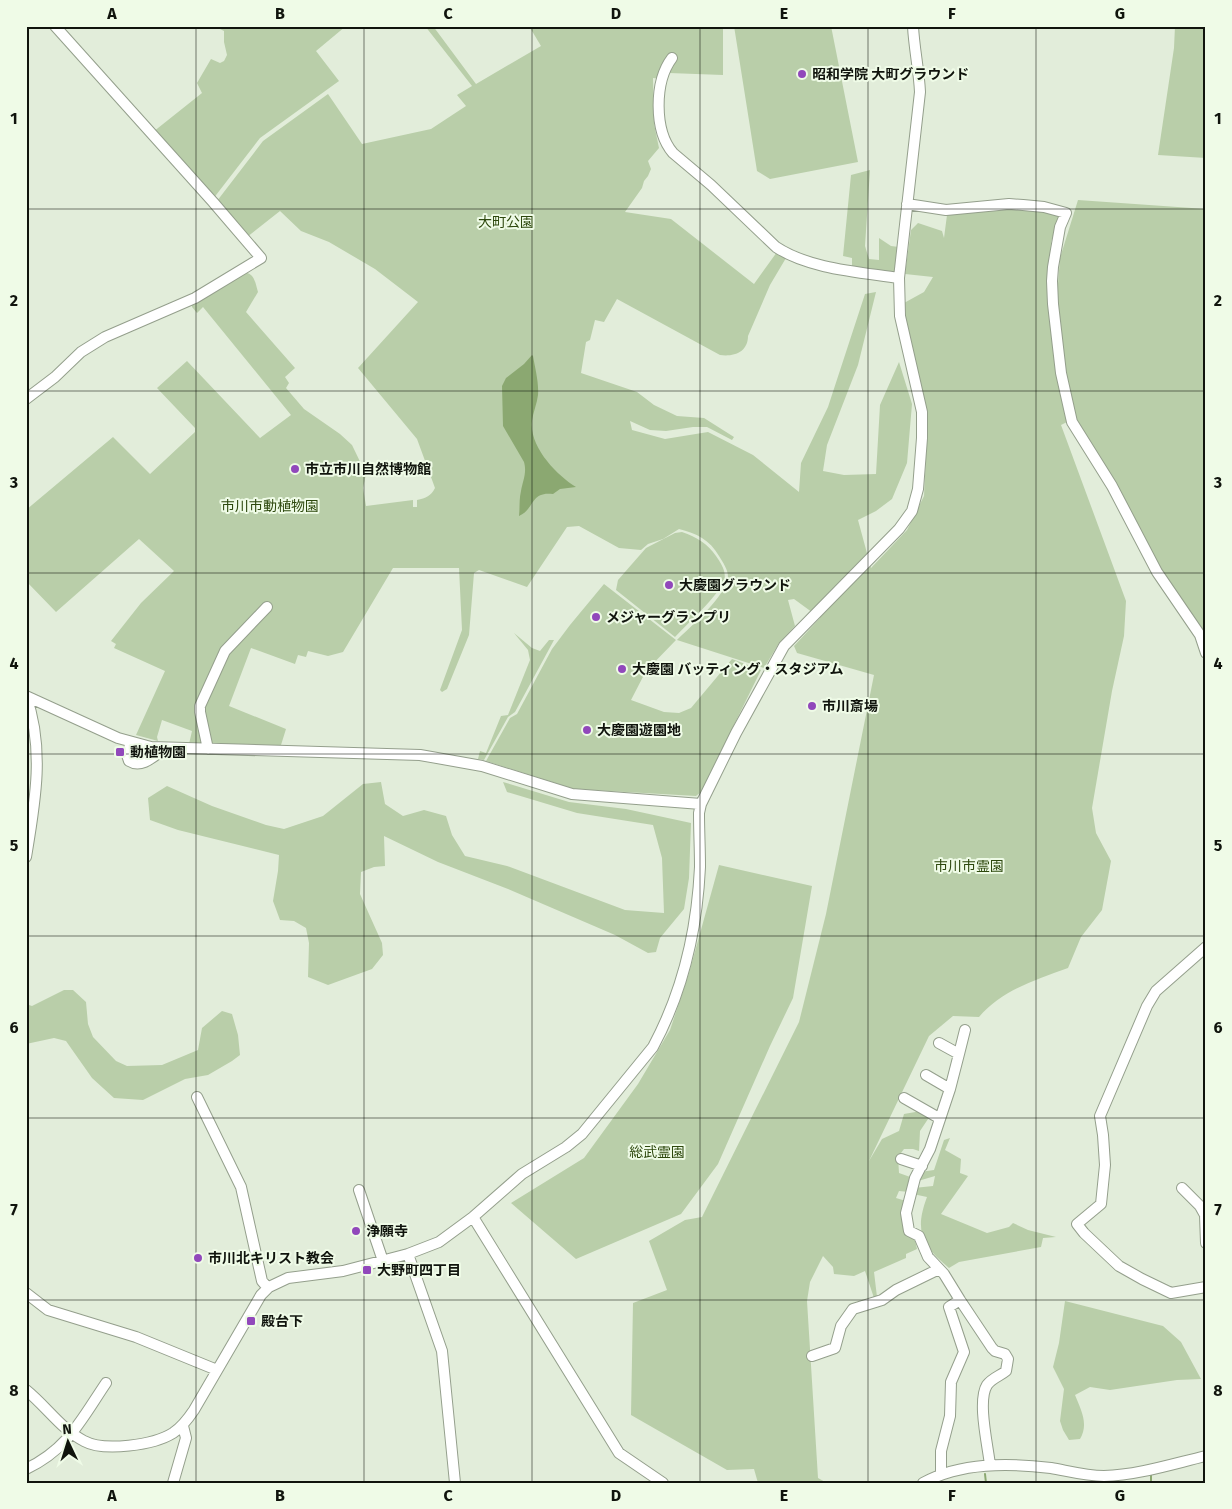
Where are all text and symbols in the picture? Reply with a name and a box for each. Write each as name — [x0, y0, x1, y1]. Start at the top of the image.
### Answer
text: A — [106, 4, 117, 23]
text: B — [275, 4, 285, 23]
text: C — [443, 4, 453, 23]
text: D — [611, 4, 621, 23]
text: E — [780, 4, 788, 23]
text: F — [948, 4, 956, 23]
text: G — [1115, 4, 1125, 23]
place label: 昭和学院 大町グラウンド — [812, 66, 969, 83]
marker: 昭和学院 大町グラウンド — [796, 68, 808, 80]
text: 1 — [10, 109, 18, 128]
text: 1 — [1214, 109, 1222, 128]
park label: 大町公園 — [478, 214, 534, 231]
text: 2 — [10, 291, 18, 310]
text: 2 — [1214, 291, 1222, 310]
place label: 市立市川自然博物館 — [305, 461, 431, 478]
marker: 市立市川自然博物館 — [289, 463, 301, 475]
text: 3 — [9, 473, 18, 492]
text: 3 — [1213, 473, 1222, 492]
park label: 市川市動植物園 — [221, 498, 319, 515]
place label: 大慶園グラウンド — [679, 577, 791, 594]
marker: 大慶園グラウンド — [663, 579, 675, 591]
place label: メジャーグランプリ — [606, 609, 731, 626]
marker: メジャーグランプリ — [590, 611, 602, 623]
text: 4 — [9, 654, 19, 673]
text: 4 — [1213, 654, 1223, 673]
place label: 大慶園 バッティング・スタジアム — [632, 661, 844, 678]
marker: 大慶園 バッティング・スタジアム — [616, 663, 628, 675]
place label: 市川斎場 — [822, 698, 878, 715]
marker: 市川斎場 — [806, 700, 818, 712]
place label: 大慶園遊園地 — [597, 722, 681, 739]
marker: 大慶園遊園地 — [581, 724, 593, 736]
place label: 動植物園 — [130, 744, 186, 761]
marker: 動植物園 — [114, 746, 126, 758]
text: 5 — [10, 836, 19, 855]
text: 5 — [1214, 836, 1223, 855]
park label: 市川市霊園 — [934, 858, 1004, 875]
text: 6 — [9, 1018, 19, 1037]
text: 6 — [1213, 1018, 1223, 1037]
park label: 総武霊園 — [629, 1144, 685, 1161]
text: 7 — [10, 1200, 18, 1219]
text: 7 — [1214, 1200, 1222, 1219]
place label: 浄願寺 — [366, 1223, 408, 1240]
marker: 浄願寺 — [350, 1225, 362, 1237]
place label: 市川北キリスト教会 — [208, 1250, 334, 1267]
marker: 市川北キリスト教会 — [192, 1252, 204, 1264]
place label: 大野町四丁目 — [377, 1262, 461, 1279]
marker: 大野町四丁目 — [361, 1264, 373, 1276]
place label: 殿台下 — [261, 1313, 303, 1330]
marker: 殿台下 — [245, 1315, 257, 1327]
text: 8 — [9, 1381, 19, 1400]
text: 8 — [1213, 1381, 1223, 1400]
north arrow — [42, 1416, 92, 1466]
text: N — [62, 1421, 72, 1438]
text: A — [106, 1486, 117, 1505]
text: B — [275, 1486, 285, 1505]
text: C — [443, 1486, 453, 1505]
text: D — [611, 1486, 621, 1505]
text: E — [780, 1486, 788, 1505]
text: F — [948, 1486, 956, 1505]
text: G — [1115, 1486, 1125, 1505]

